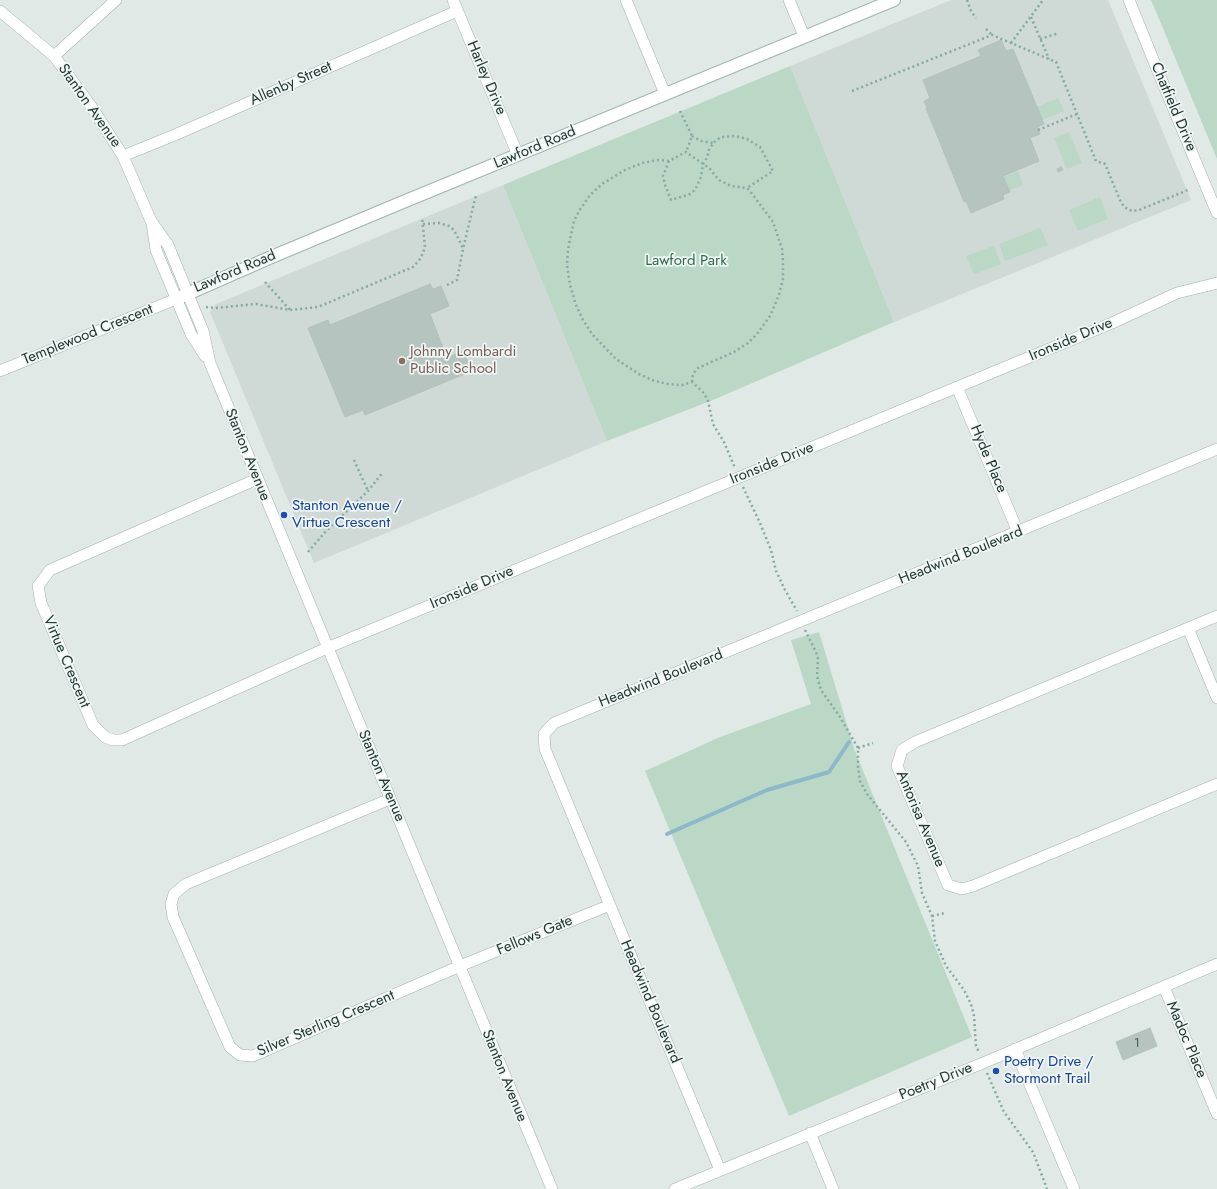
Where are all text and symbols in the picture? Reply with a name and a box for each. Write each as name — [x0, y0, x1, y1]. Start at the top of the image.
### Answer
street label: Harley Drive — [462, 38, 510, 118]
street label: Allenby Street — [247, 58, 335, 110]
street label: Chatfield Drive — [1146, 60, 1200, 154]
street label: Stanton Avenue — [54, 61, 124, 151]
street label: Lawford Road — [491, 123, 579, 173]
street label: Lawford Road — [191, 247, 279, 297]
park label: Lawford Park — [645, 252, 727, 270]
street label: Templewood Crescent — [20, 301, 156, 369]
street label: Ironside Drive — [1027, 314, 1115, 366]
place label: Johnny Lombardi Public School — [410, 343, 516, 378]
marker: Johnny Lombardi Public School — [397, 356, 407, 366]
street label: Stanton Avenue — [220, 406, 274, 504]
street label: Hyde Place — [966, 422, 1010, 496]
street label: Ironside Drive — [727, 439, 817, 489]
place label: Stanton Avenue / Virtue Crescent — [292, 497, 402, 532]
marker: Stanton Avenue / Virtue Crescent — [279, 510, 289, 520]
street label: Headwind Boulevard — [896, 523, 1026, 589]
street label: Ironside Drive — [428, 562, 516, 614]
street label: Virtue Crescent — [39, 613, 93, 711]
street label: Headwind Boulevard — [596, 646, 726, 712]
street label: Stanton Avenue — [354, 727, 408, 825]
street label: Antorisa Avenue — [892, 768, 948, 870]
street label: Fellows Gate — [494, 912, 576, 960]
street label: Headwind Boulevard — [616, 938, 684, 1066]
street label: Silver Sterling Crescent — [255, 987, 397, 1061]
street label: Madoc Place — [1162, 999, 1210, 1081]
street label: Stanton Avenue — [477, 1027, 531, 1125]
house number: 1 — [1134, 1036, 1140, 1052]
place label: Poetry Drive / Stormont Trail — [1004, 1053, 1094, 1088]
street label: Poetry Drive — [897, 1059, 975, 1105]
marker: Poetry Drive / Stormont Trail — [991, 1066, 1001, 1076]

